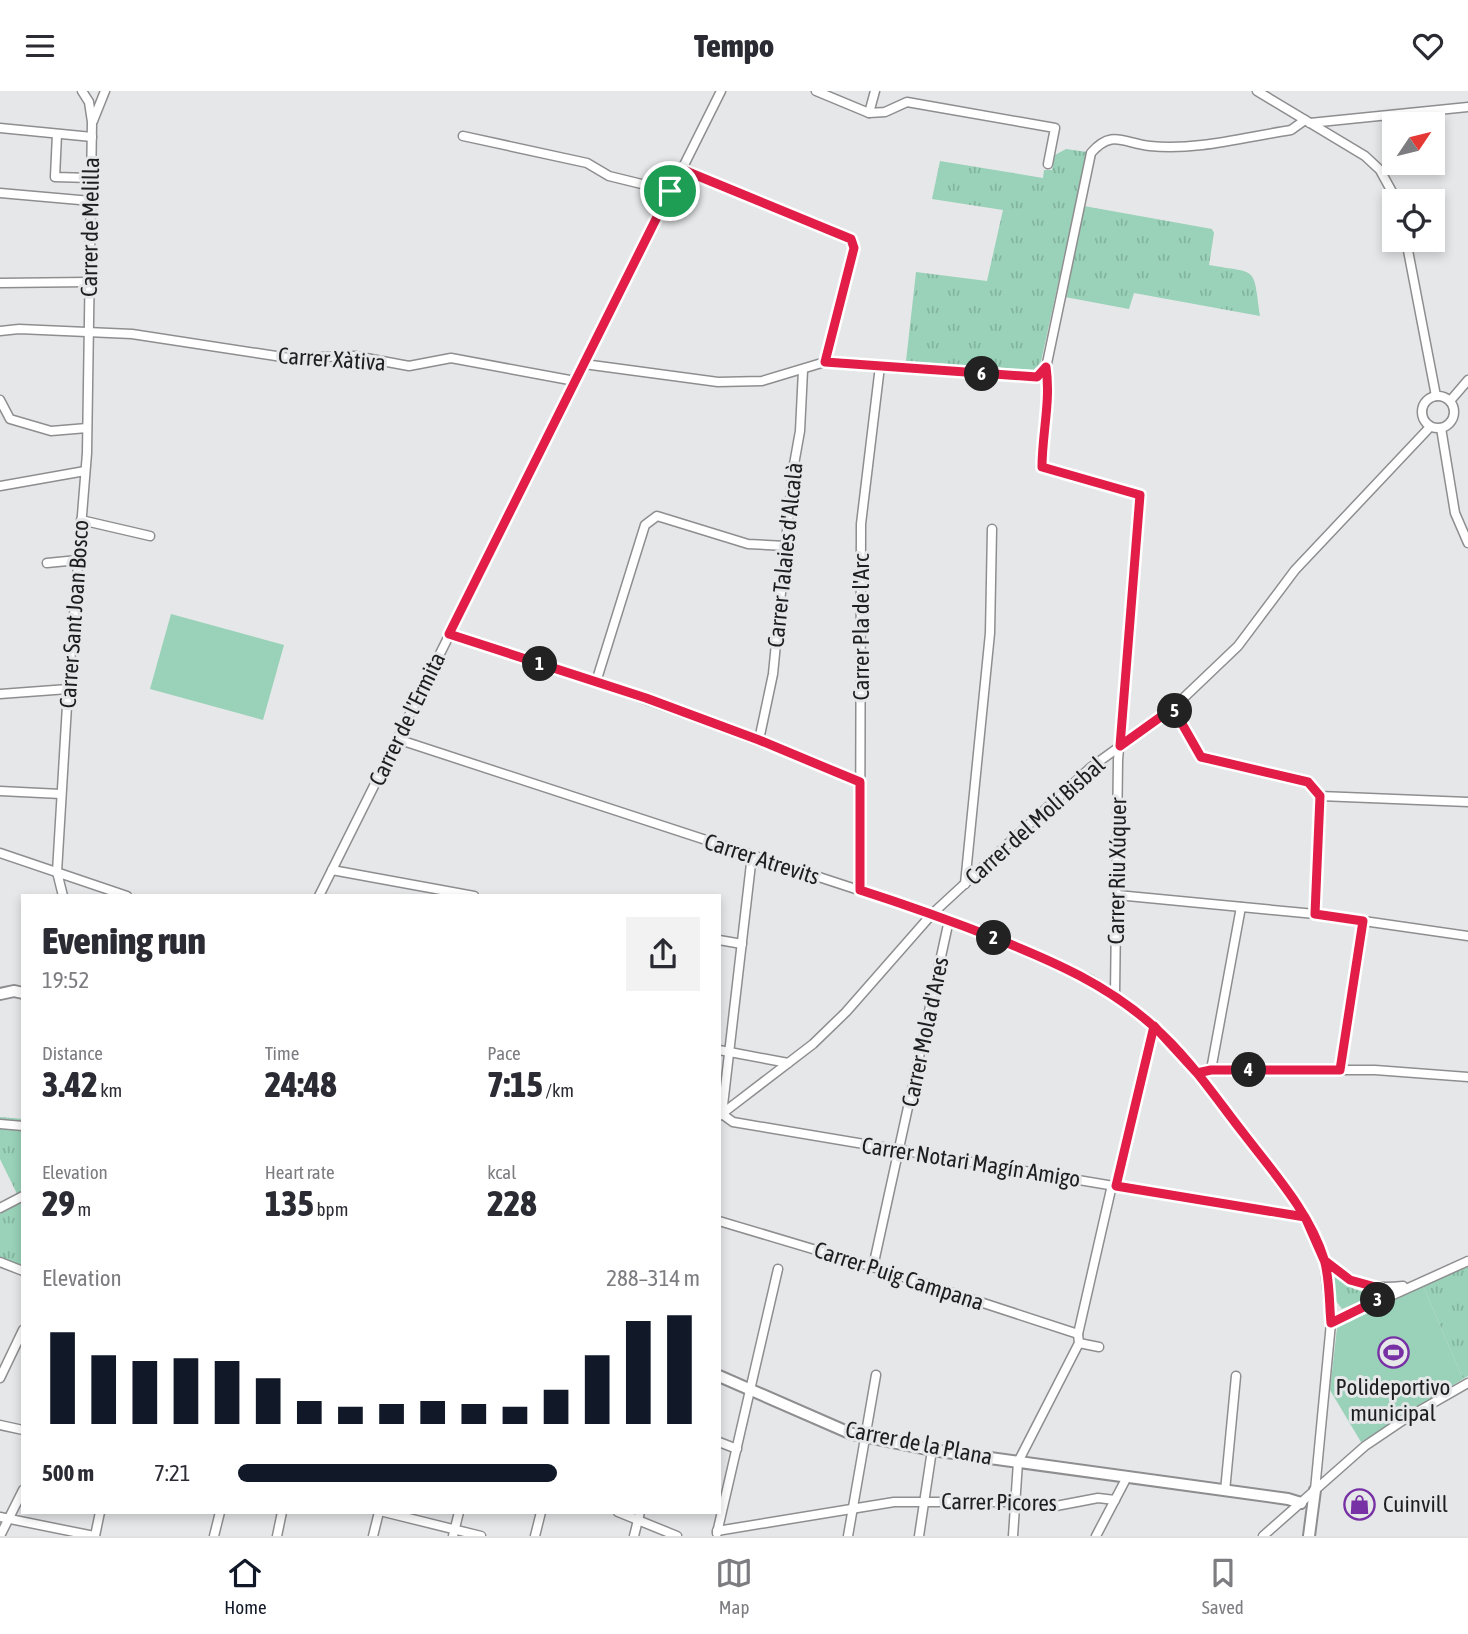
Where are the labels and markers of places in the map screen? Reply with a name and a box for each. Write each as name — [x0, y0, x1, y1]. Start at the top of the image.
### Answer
pin — [640, 161, 700, 221]
pin: 6 — [964, 357, 1000, 391]
pin: 1 — [522, 647, 558, 681]
pin: 5 — [1158, 693, 1192, 729]
pin: 2 — [976, 921, 1012, 955]
pin: 4 — [1232, 1053, 1266, 1087]
pin: 3 — [1360, 1283, 1396, 1317]
sports icon: Polideportivo municipal — [1376, 1336, 1410, 1370]
place label: Polideportivo municipal — [1336, 1374, 1450, 1426]
shop icon: Cuinvill — [1343, 1487, 1377, 1521]
place label: Cuinvill — [1383, 1491, 1448, 1517]

